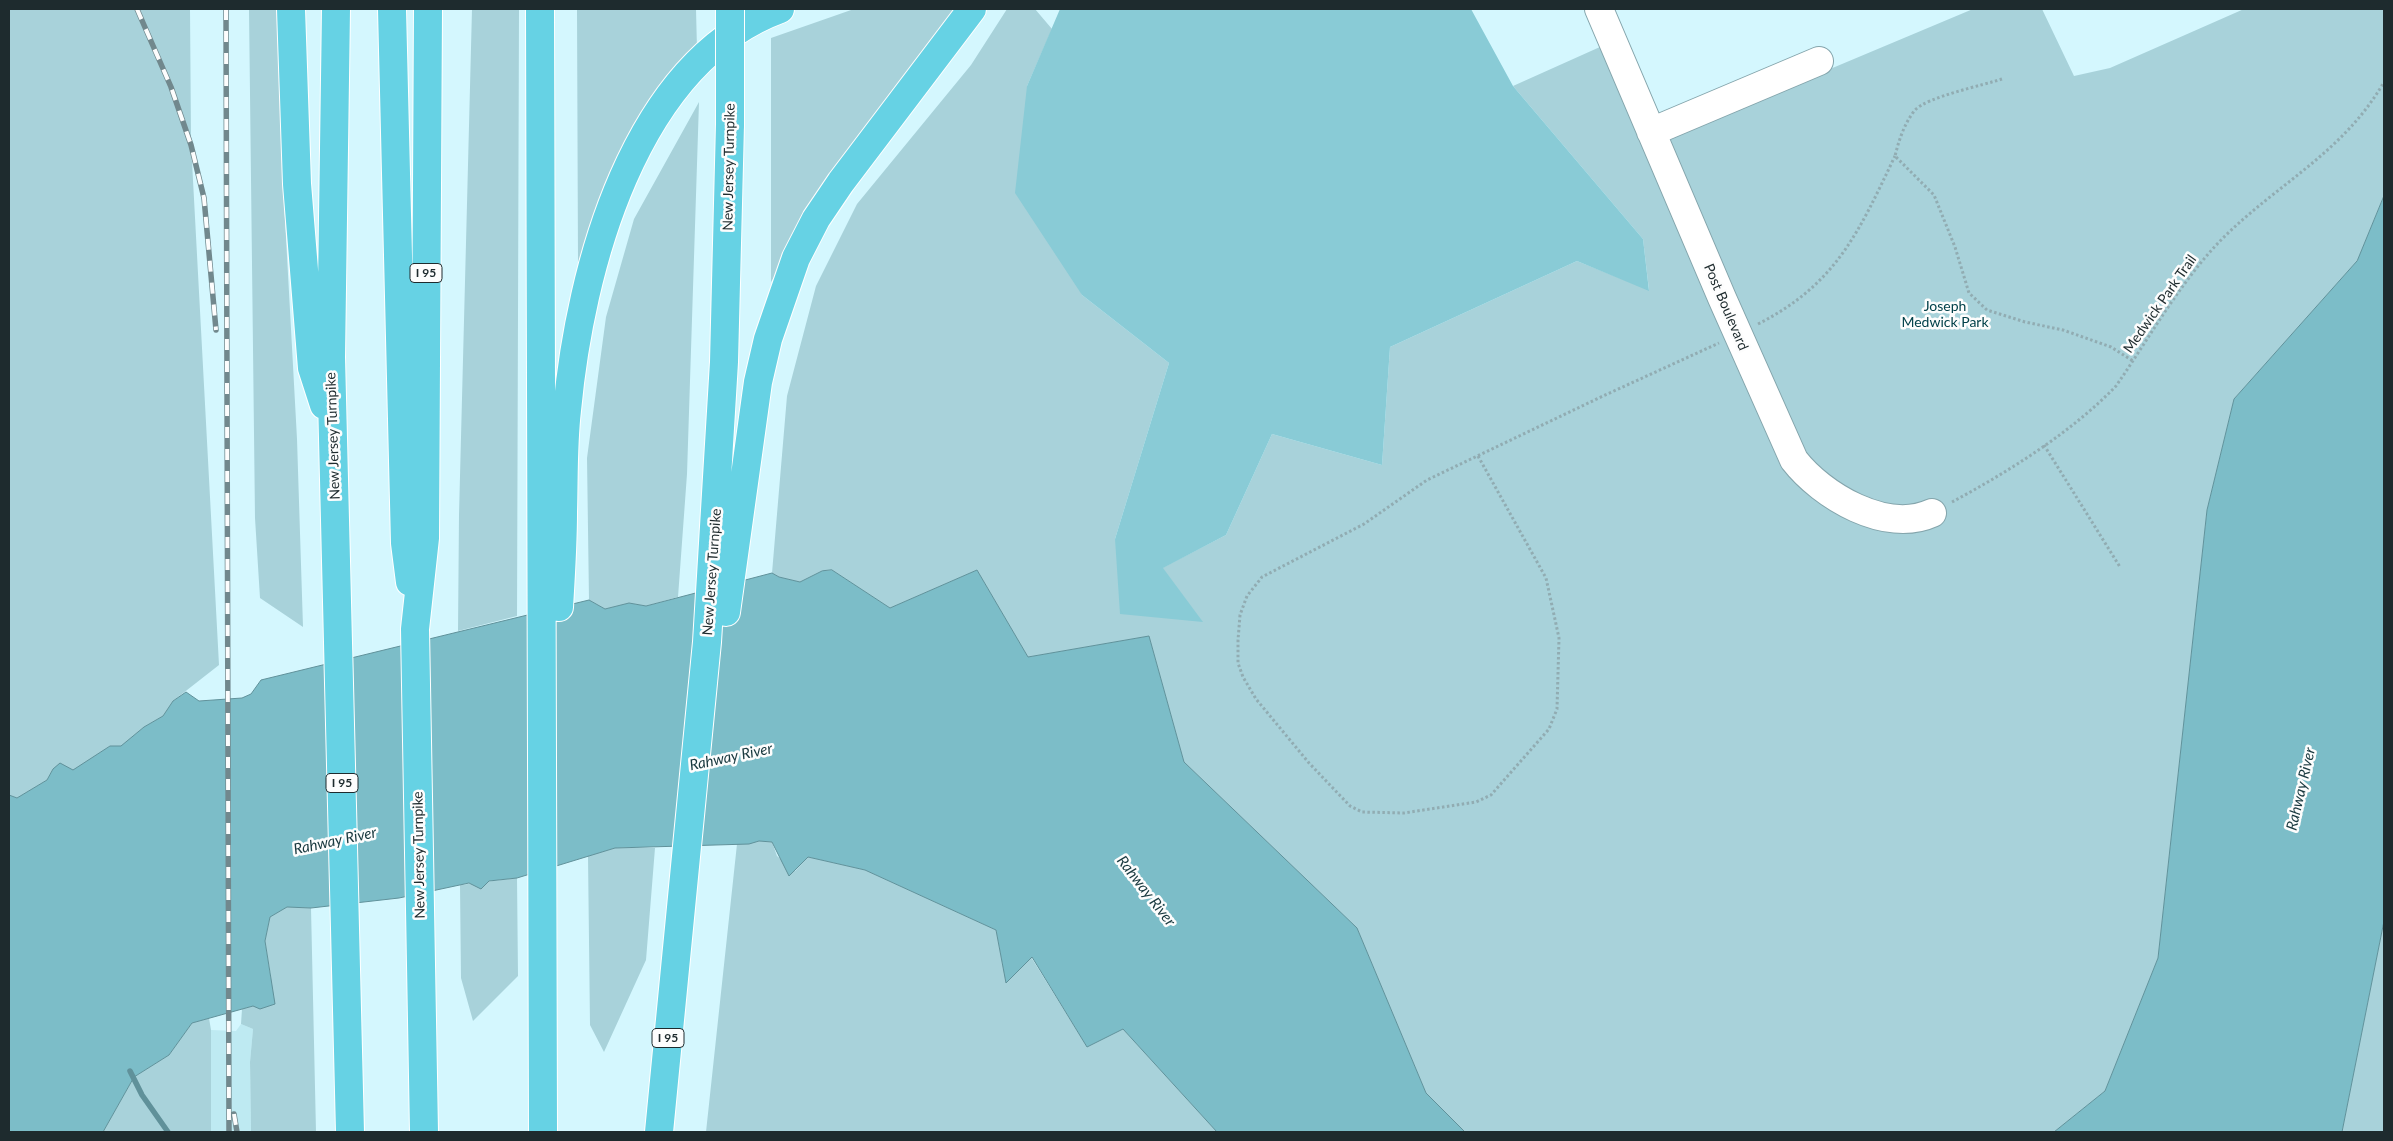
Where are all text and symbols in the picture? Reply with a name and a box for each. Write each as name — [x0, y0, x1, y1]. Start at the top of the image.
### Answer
street label: New Jersey Turnpike — [719, 103, 739, 231]
street label: Medwick Park Trail — [2120, 252, 2200, 356]
street label: Post Boulevard — [1700, 261, 1752, 353]
road number: I 95 — [410, 264, 442, 282]
park label: Joseph Medwick Park — [1901, 298, 1989, 331]
street label: New Jersey Turnpike — [322, 372, 344, 500]
street label: New Jersey Turnpike — [699, 508, 725, 636]
water label: Rahway River — [688, 739, 774, 775]
water label: Rahway River — [2283, 746, 2319, 832]
road number: I 95 — [326, 774, 358, 792]
street label: New Jersey Turnpike — [409, 791, 429, 919]
water label: Rahway River — [292, 823, 378, 859]
water label: Rahway River — [1113, 852, 1179, 930]
road number: I 95 — [652, 1028, 684, 1048]

